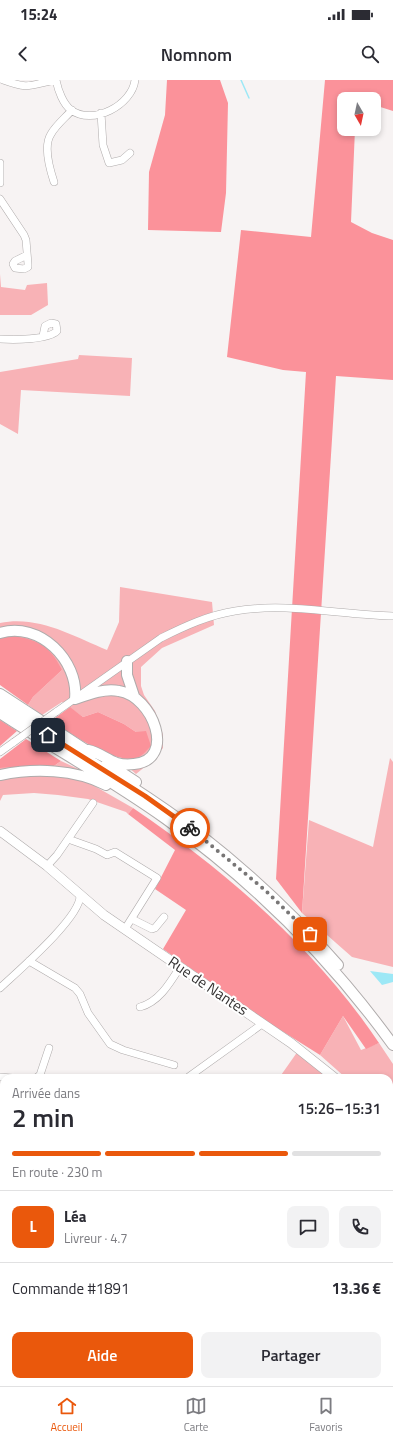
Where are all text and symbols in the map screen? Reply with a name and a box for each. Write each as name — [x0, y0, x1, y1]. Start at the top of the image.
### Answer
text: 15:24 — [20, 3, 57, 26]
text: Nomnom — [161, 41, 232, 68]
icon: back — [12, 43, 34, 65]
icon: search — [359, 43, 381, 65]
north arrow — [337, 92, 381, 136]
map controls — [337, 92, 381, 136]
pin — [31, 718, 65, 752]
icon: home — [37, 724, 59, 746]
courier — [170, 808, 210, 848]
icon: bike — [179, 817, 201, 839]
pin — [293, 917, 327, 951]
icon: bag — [299, 923, 321, 945]
street label: Rue de Nantes — [164, 950, 253, 1021]
text: Arrivée dans — [12, 1083, 80, 1103]
text: 15:26–15:31 — [297, 1097, 381, 1120]
text: 2 min — [12, 1098, 75, 1137]
text: En route · 230 m — [12, 1162, 102, 1182]
text: Léa — [64, 1205, 86, 1228]
button: chat — [287, 1206, 329, 1248]
button: phone — [339, 1206, 381, 1248]
text: L — [29, 1215, 37, 1238]
text: Livreur · 4.7 — [64, 1228, 128, 1248]
text: Commande #1891 — [12, 1277, 129, 1300]
text: 13.36 € — [332, 1277, 381, 1300]
button: Aide — [12, 1332, 193, 1378]
button: Partager — [201, 1332, 381, 1378]
tab: Accueil — [50, 1395, 83, 1435]
tab: Carte — [184, 1395, 208, 1435]
tab: Favoris — [309, 1395, 343, 1435]

